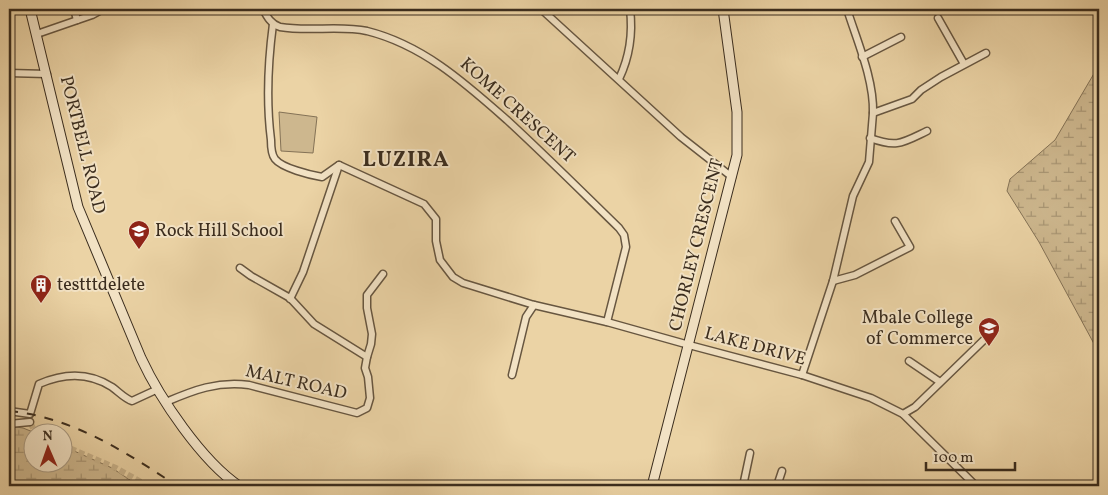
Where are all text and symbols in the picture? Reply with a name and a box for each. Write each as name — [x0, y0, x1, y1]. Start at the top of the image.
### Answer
street label: KOME CRESCENT — [454, 52, 580, 170]
street label: PORTBELL ROAD — [53, 73, 111, 217]
district label: LUZIRA — [362, 145, 450, 176]
street label: CHORLEY CRESCENT — [663, 156, 731, 334]
school or university icon: Rock Hill School — [127, 219, 151, 250]
place label: Rock Hill School — [155, 219, 283, 244]
building icon: testttdelete — [29, 273, 53, 304]
place label: testttdelete — [57, 273, 145, 298]
place label: Mbale College of Commerce — [862, 306, 973, 352]
school or university icon: Mbale College of Commerce — [977, 316, 1001, 347]
street label: LAKE DRIVE — [701, 321, 809, 373]
street label: MALT ROAD — [243, 359, 349, 407]
north arrow — [22, 422, 72, 472]
text: N — [42, 427, 53, 446]
scale bar — [926, 440, 1014, 472]
text: 100 m — [933, 448, 973, 469]

